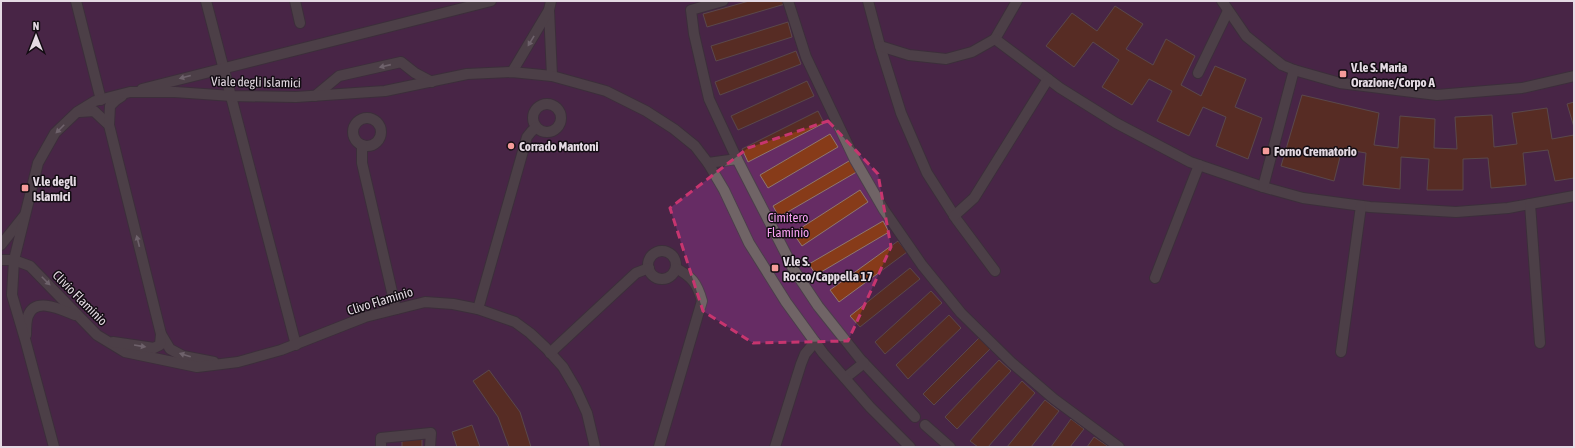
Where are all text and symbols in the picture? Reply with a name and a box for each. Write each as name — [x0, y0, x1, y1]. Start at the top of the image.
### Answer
north arrow — [16, 16, 56, 56]
text: N — [33, 20, 39, 32]
one-way arrow — [527, 35, 534, 47]
place label: V.le S. Maria Orazione/Corpo A — [1350, 60, 1435, 90]
one-way arrow — [379, 63, 391, 69]
marker: V.le S. Maria Orazione/Corpo A — [1338, 69, 1348, 79]
one-way arrow — [179, 74, 191, 80]
street label: Viale degli Islamici — [211, 74, 301, 90]
one-way arrow — [55, 124, 65, 133]
place label: Corrado Mantoni — [519, 139, 599, 154]
marker: Corrado Mantoni — [506, 141, 516, 151]
place label: Forno Crematorio — [1274, 144, 1357, 159]
marker: Forno Crematorio — [1261, 146, 1271, 156]
place label: V.le degli Islamici — [32, 174, 76, 204]
marker: V.le degli Islamici — [20, 183, 30, 193]
park label: Cimitero Flaminio — [767, 210, 809, 240]
one-way arrow — [134, 235, 140, 247]
place label: V.le S. Rocco/Cappella 17 — [782, 254, 873, 284]
marker: V.le S. Rocco/Cappella 17 — [770, 263, 780, 273]
street label: Clivio Flaminio — [50, 268, 110, 328]
one-way arrow — [41, 276, 51, 286]
street label: Clivo Flaminio — [345, 284, 415, 318]
one-way arrow — [134, 343, 146, 349]
one-way arrow — [179, 352, 191, 358]

